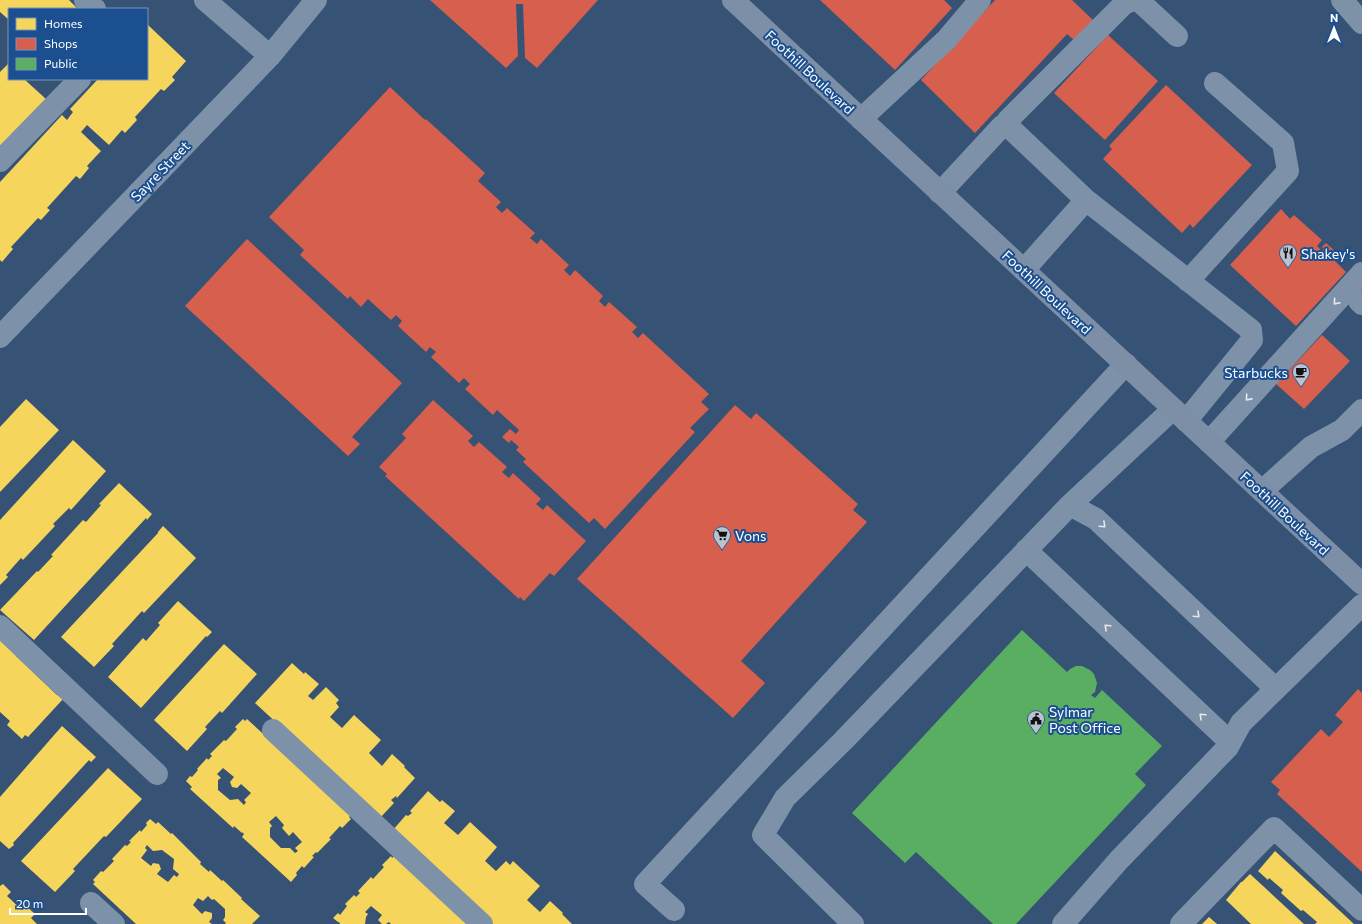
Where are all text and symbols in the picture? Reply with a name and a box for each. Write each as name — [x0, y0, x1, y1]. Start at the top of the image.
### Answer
legend — [8, 8, 148, 80]
north arrow — [1314, 8, 1354, 48]
text: N — [1330, 11, 1338, 24]
text: Homes — [44, 16, 82, 30]
street label: Foothill Boulevard — [762, 26, 858, 118]
text: Shops — [44, 36, 78, 50]
text: Public — [44, 56, 77, 70]
street label: Sayre Street — [127, 137, 193, 205]
restaurant icon: Shakey's — [1278, 243, 1298, 268]
place label: Shakey's — [1301, 245, 1355, 262]
street label: Foothill Boulevard — [999, 246, 1095, 338]
one-way arrow — [1333, 297, 1340, 305]
cafe icon: Starbucks — [1291, 362, 1311, 387]
place label: Starbucks — [1224, 364, 1288, 381]
one-way arrow — [1246, 393, 1253, 401]
street label: Foothill Boulevard — [1237, 467, 1333, 559]
one-way arrow — [1098, 520, 1105, 527]
supermarket icon: Vons — [712, 525, 732, 550]
place label: Vons — [735, 527, 766, 544]
one-way arrow — [1192, 610, 1200, 617]
one-way arrow — [1104, 624, 1112, 631]
place label: Sylmar Post Office — [1049, 703, 1121, 736]
public building icon: Sylmar Post Office — [1026, 709, 1046, 734]
one-way arrow — [1199, 713, 1207, 721]
scale bar — [10, 890, 86, 916]
text: 20 m — [16, 896, 43, 910]

